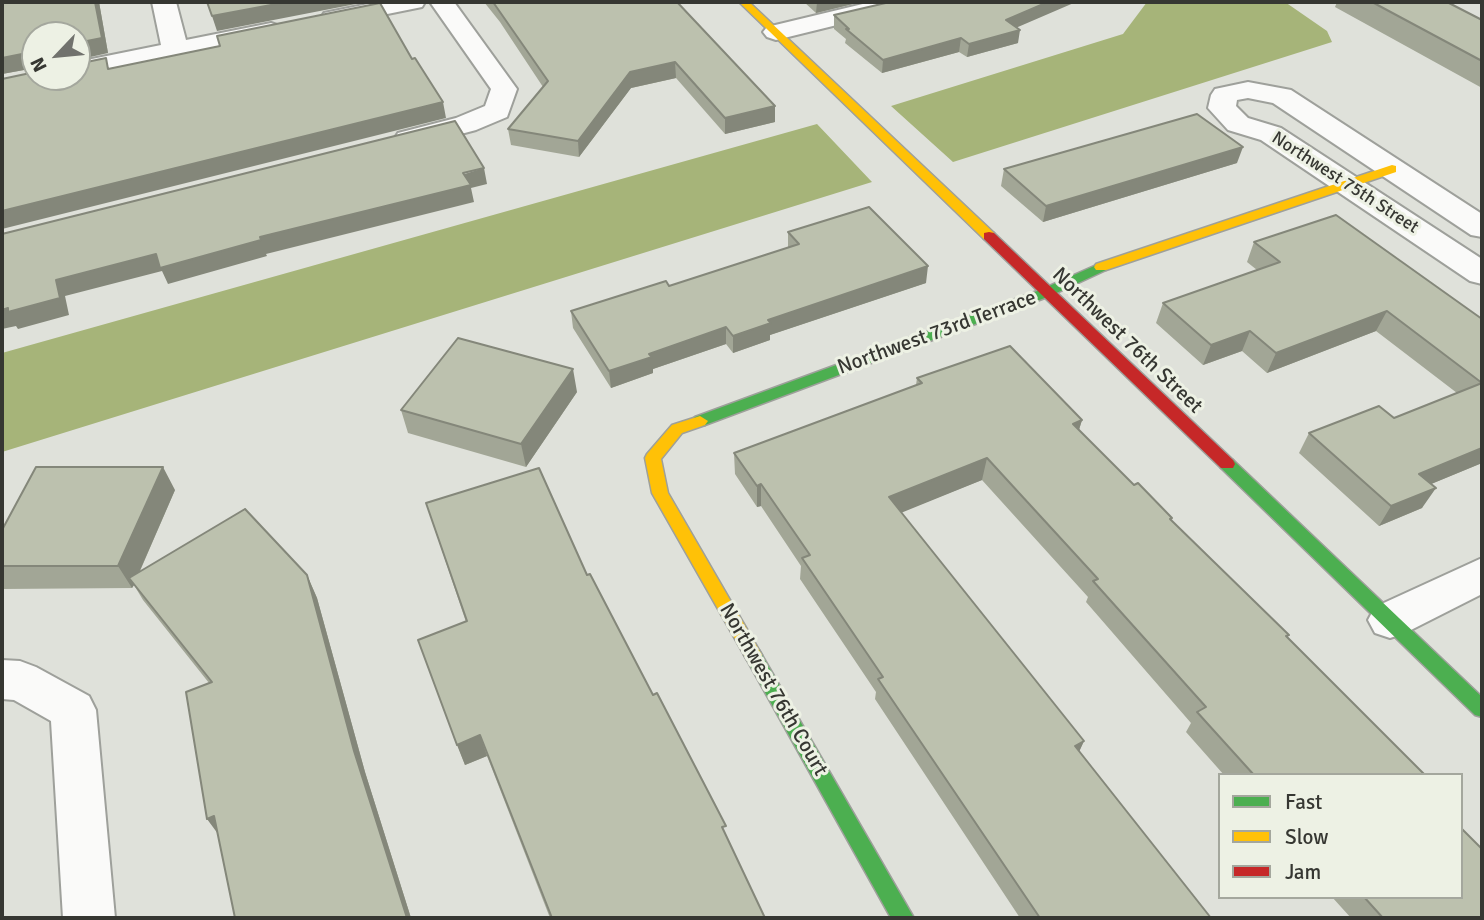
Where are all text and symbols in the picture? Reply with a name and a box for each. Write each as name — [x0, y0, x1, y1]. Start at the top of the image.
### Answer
north arrow — [21, 21, 91, 91]
text: N — [25, 53, 53, 76]
street label: Northwest 75th Street — [1268, 127, 1422, 239]
street label: Northwest 76th Street — [1047, 263, 1207, 419]
street label: Northwest 73rd Terrace — [834, 285, 1040, 381]
street label: Northwest 76th Court — [713, 599, 833, 781]
legend — [1218, 773, 1463, 899]
text: Fast — [1285, 789, 1322, 815]
text: Slow — [1285, 824, 1329, 850]
text: Jam — [1285, 859, 1321, 885]

